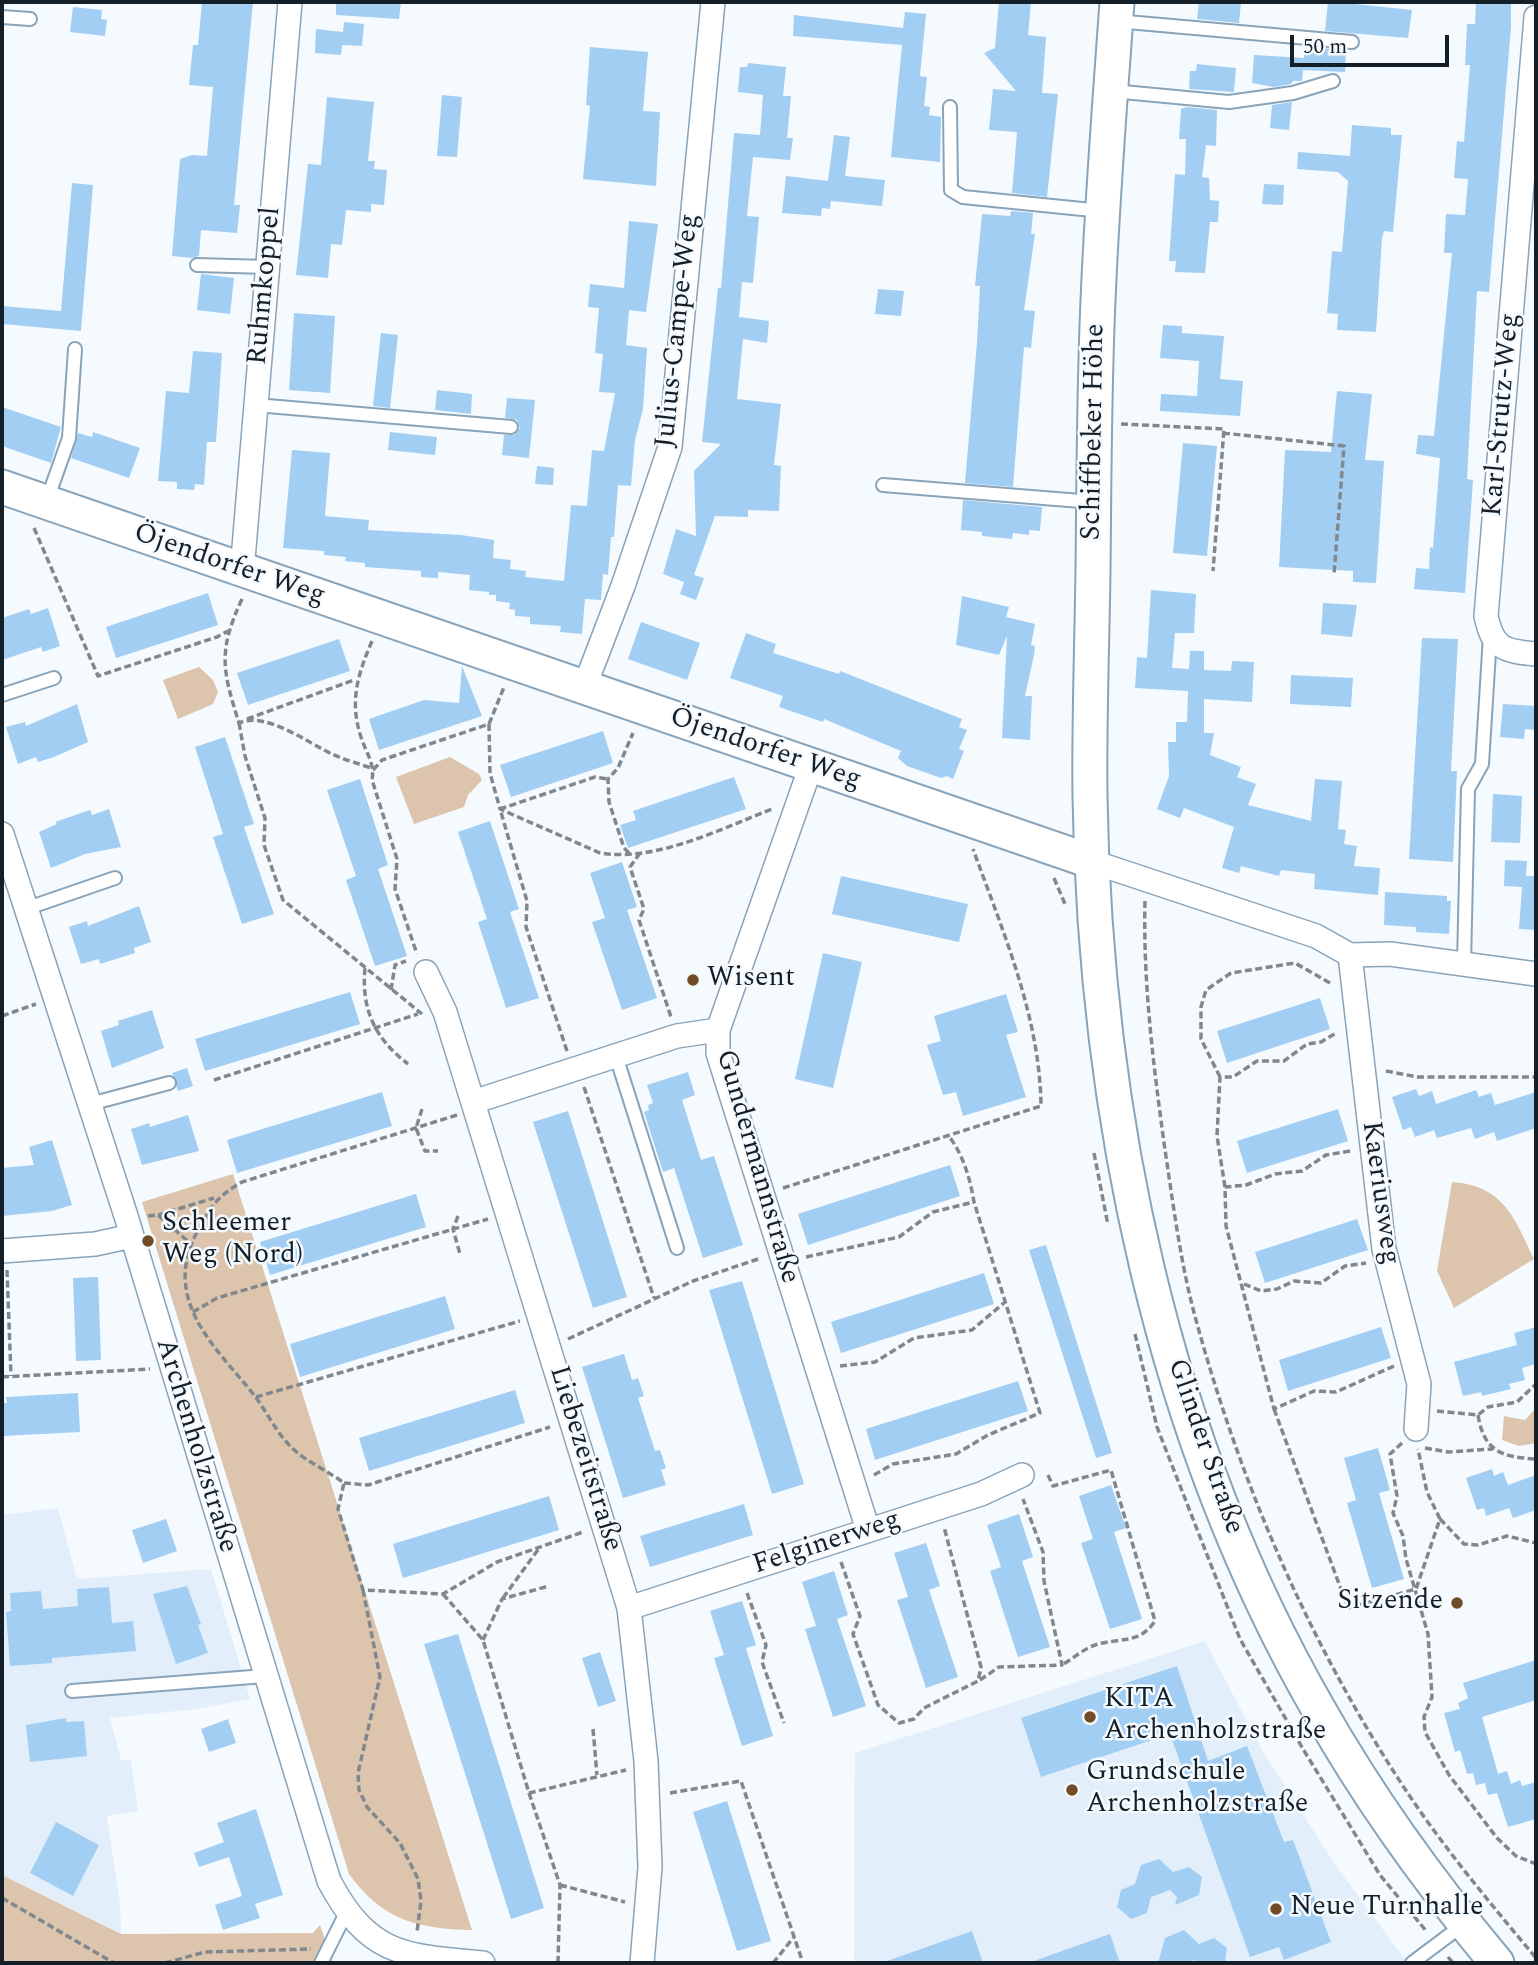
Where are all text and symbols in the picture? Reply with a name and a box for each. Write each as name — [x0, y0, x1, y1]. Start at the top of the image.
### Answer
scale bar — [1293, 21, 1452, 65]
text: 50 m — [1303, 31, 1347, 63]
street label: Ruhmkoppel — [242, 206, 290, 366]
street label: Julius-Campe-Weg — [650, 212, 708, 450]
street label: Karl-Strutz-Weg — [1477, 312, 1529, 518]
street label: Schiffbeker Höhe — [1076, 323, 1114, 541]
street label: Öjendorfer Weg — [129, 517, 329, 615]
street label: Öjendorfer Weg — [665, 701, 865, 799]
place label: Wisent — [707, 963, 795, 997]
marker: Wisent — [685, 972, 701, 988]
street label: Gundermannstraße — [707, 1046, 805, 1288]
street label: Kaeriusweg — [1352, 1119, 1406, 1267]
place label: Schleemer Weg (Nord) — [162, 1208, 303, 1274]
marker: Schleemer Weg (Nord) — [140, 1233, 156, 1249]
street label: Archenholzstraße — [146, 1335, 244, 1557]
street label: Glinder Straße — [1158, 1355, 1250, 1539]
street label: Liebezeitstraße — [540, 1362, 628, 1556]
street label: Felginerweg — [749, 1504, 905, 1584]
place label: Sitzende — [1337, 1586, 1443, 1620]
marker: Sitzende — [1449, 1595, 1465, 1611]
place label: KITA Archenholzstraße — [1104, 1684, 1326, 1750]
marker: KITA Archenholzstraße — [1082, 1709, 1098, 1725]
place label: Grundschule Archenholzstraße — [1086, 1757, 1308, 1823]
marker: Grundschule Archenholzstraße — [1064, 1782, 1080, 1798]
place label: Neue Turnhalle — [1290, 1892, 1484, 1926]
marker: Neue Turnhalle — [1268, 1901, 1284, 1917]

